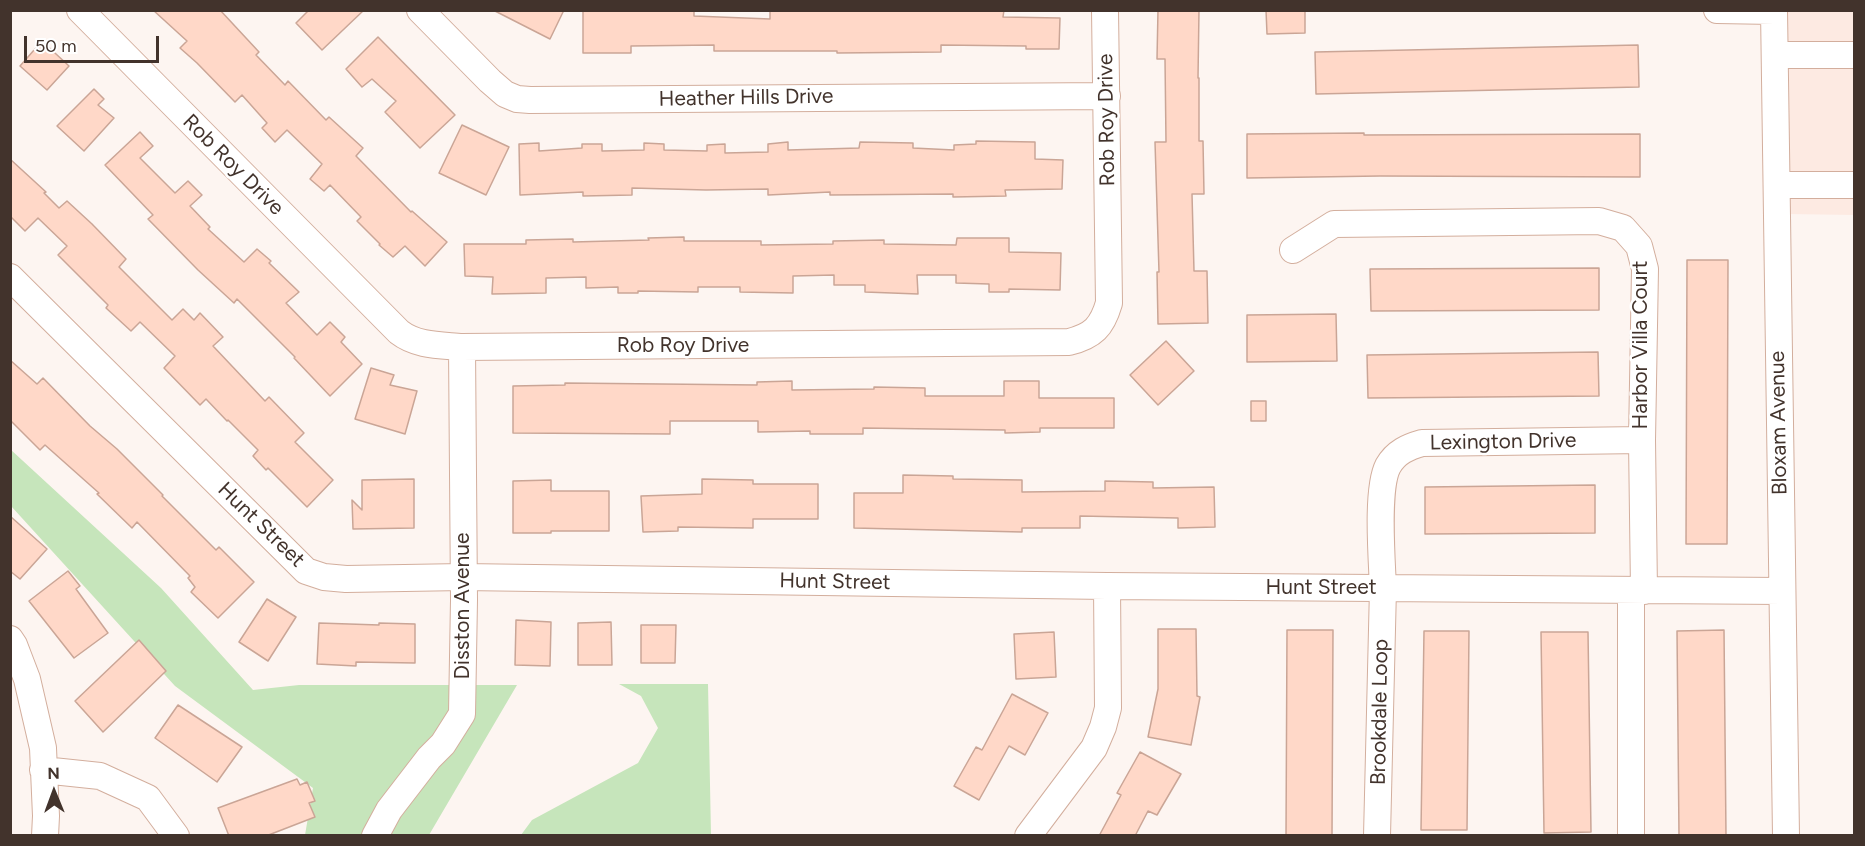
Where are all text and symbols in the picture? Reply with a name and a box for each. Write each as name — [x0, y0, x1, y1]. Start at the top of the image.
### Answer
scale bar — [27, 24, 162, 62]
text: 50 m — [35, 35, 77, 57]
street label: Rob Roy Drive — [1093, 53, 1121, 187]
street label: Heather Hills Drive — [658, 84, 834, 112]
street label: Rob Roy Drive — [177, 109, 289, 221]
street label: Harbor Villa Court — [1628, 261, 1654, 429]
street label: Rob Roy Drive — [617, 333, 749, 359]
street label: Bloxam Avenue — [1765, 351, 1793, 495]
street label: Lexington Drive — [1429, 428, 1577, 456]
street label: Hunt Street — [212, 477, 310, 573]
street label: Disston Avenue — [450, 533, 476, 679]
street label: Hunt Street — [779, 568, 891, 596]
street label: Hunt Street — [1265, 575, 1377, 601]
street label: Brookdale Loop — [1366, 639, 1394, 785]
north arrow — [24, 762, 84, 822]
text: N — [47, 764, 60, 783]

